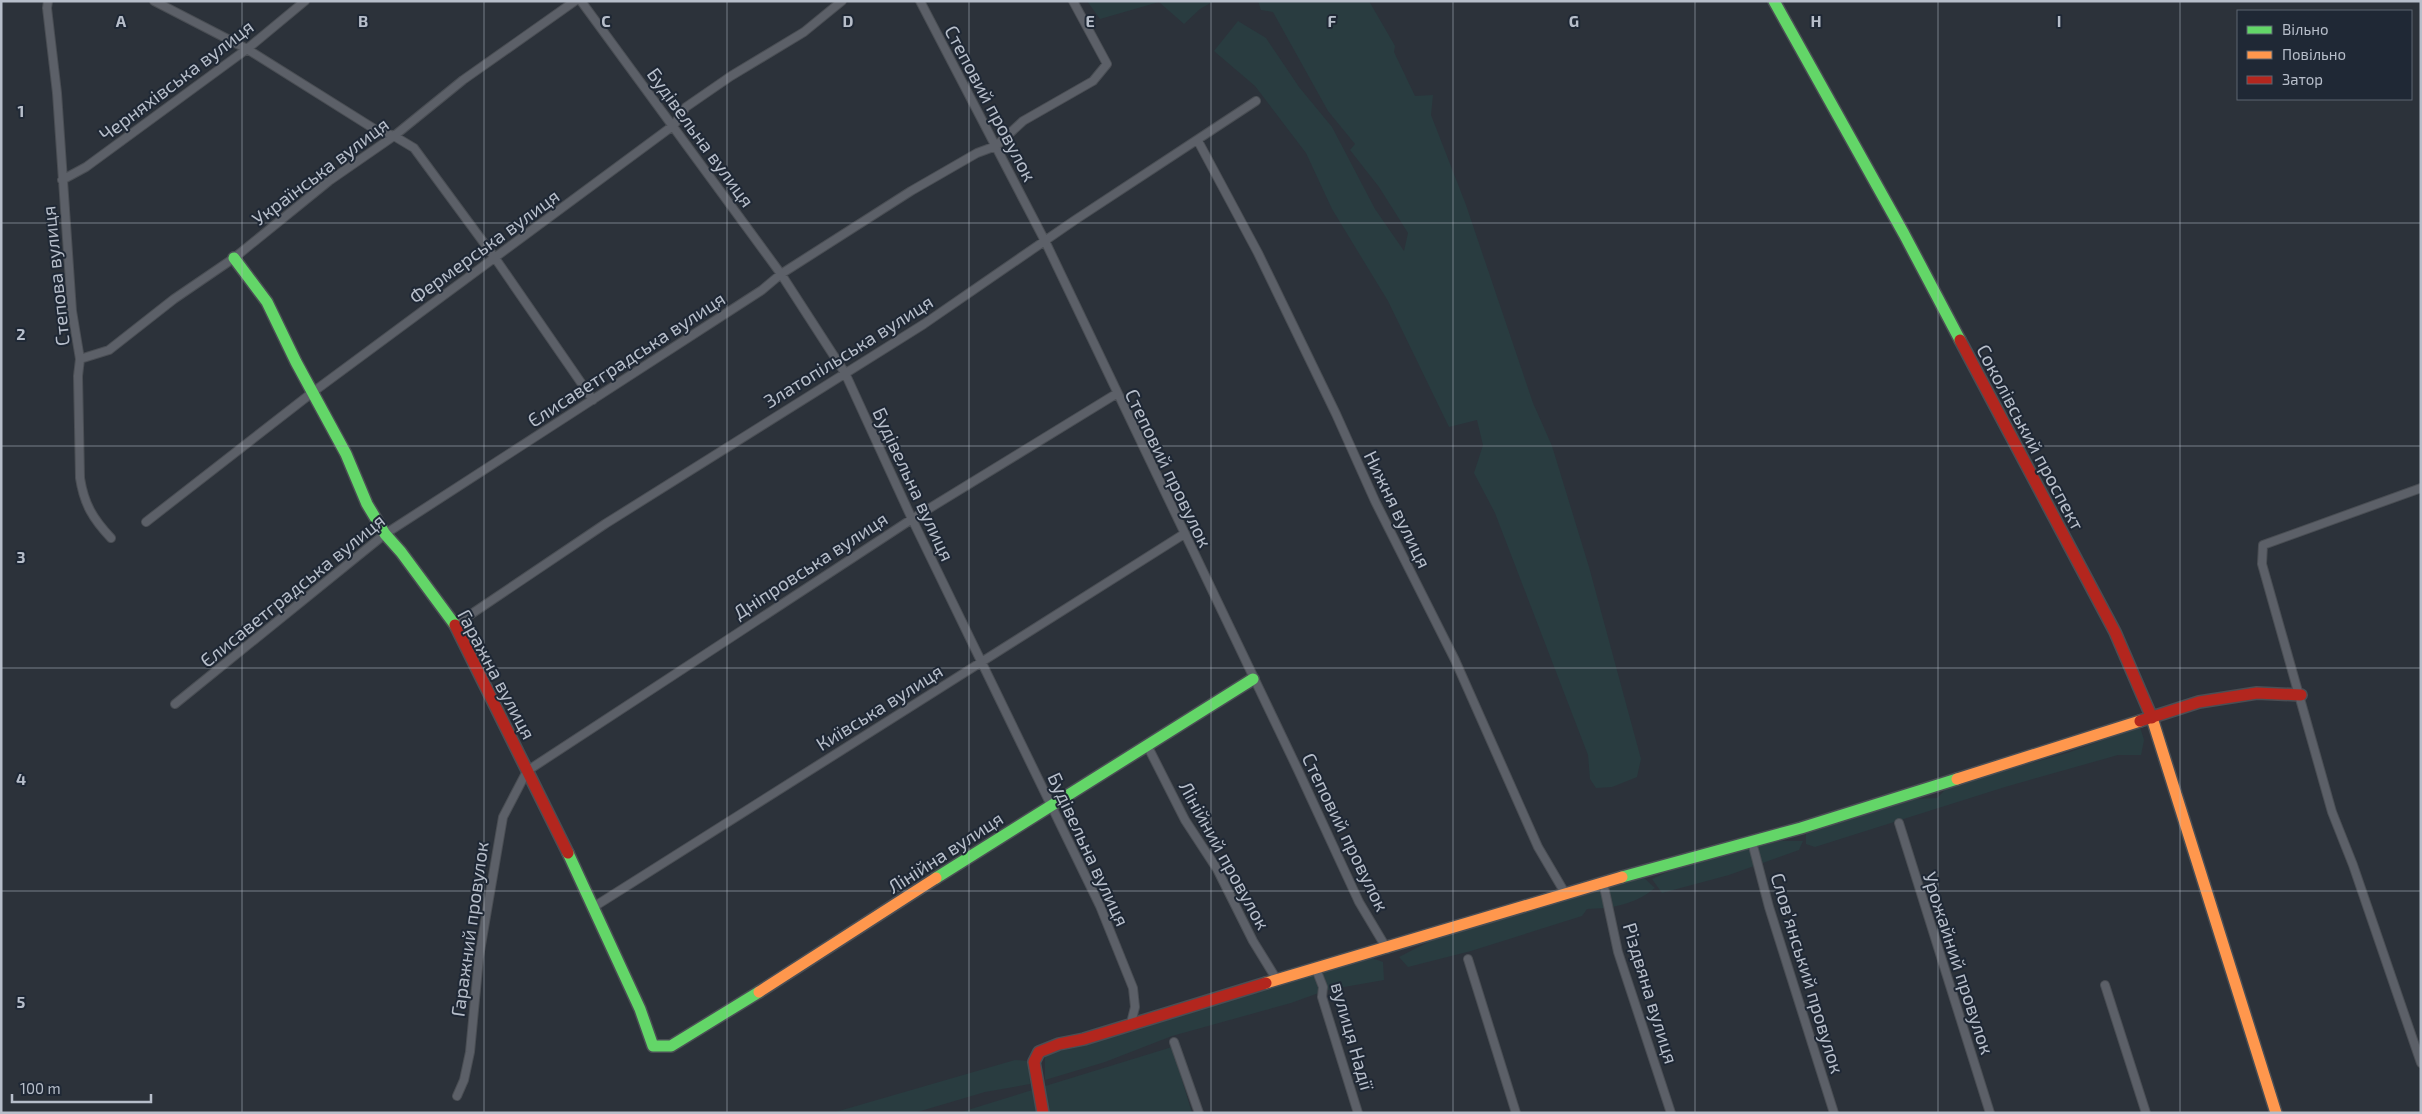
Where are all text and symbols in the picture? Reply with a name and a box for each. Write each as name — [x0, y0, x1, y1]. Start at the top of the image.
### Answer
legend — [2237, 10, 2412, 100]
text: A — [116, 11, 127, 30]
text: B — [358, 11, 368, 30]
text: C — [601, 11, 611, 30]
text: D — [843, 11, 854, 30]
text: E — [1085, 11, 1095, 30]
text: F — [1328, 11, 1337, 30]
text: G — [1569, 11, 1579, 30]
text: H — [1810, 11, 1822, 30]
text: I — [2057, 11, 2061, 30]
street label: Черняхівська вулиця — [94, 14, 258, 146]
text: Вільно — [2282, 20, 2329, 38]
street label: Степовий провулок — [939, 21, 1042, 185]
text: Повільно — [2282, 45, 2346, 63]
street label: Будівельна вулиця — [642, 63, 759, 212]
text: Затор — [2282, 70, 2323, 88]
text: 1 — [18, 101, 24, 120]
street label: Українська вулиця — [247, 112, 393, 231]
street label: Фермерська вулиця — [404, 184, 564, 309]
street label: Степова вулиця — [36, 205, 75, 347]
street label: Єлисаветградська вулиця — [523, 286, 730, 432]
street label: Златопільська вулиця — [759, 290, 937, 413]
text: 2 — [16, 324, 26, 343]
street label: Соколівський проспект — [1972, 340, 2090, 534]
street label: Степовий провулок — [1120, 385, 1217, 551]
street label: Будівельна вулиця — [867, 404, 960, 565]
street label: Нижня вулиця — [1359, 447, 1436, 572]
street label: Дніпровська вулиця — [728, 506, 892, 624]
street label: Єлисаветградська вулиця — [195, 508, 390, 672]
text: 3 — [16, 547, 26, 566]
street label: Гаражна вулиця — [452, 605, 541, 743]
street label: Київська вулиця — [811, 659, 947, 756]
street label: Степовий провулок — [1297, 749, 1394, 915]
text: 4 — [16, 769, 26, 788]
street label: Будівельна вулиця — [1042, 769, 1135, 930]
street label: Лінійний провулок — [1174, 777, 1275, 934]
street label: Лінійна вулиця — [883, 806, 1008, 899]
street label: Гаражний провулок — [445, 840, 494, 1018]
street label: Урожайний провулок — [1918, 869, 1999, 1058]
street label: Словʼянський провулок — [1766, 870, 1849, 1076]
street label: Різдвяна вулиця — [1618, 920, 1683, 1067]
street label: вулиця Надії — [1326, 979, 1379, 1093]
text: 5 — [17, 992, 26, 1011]
scale bar — [12, 1072, 151, 1104]
text: 100 m — [20, 1079, 61, 1097]

